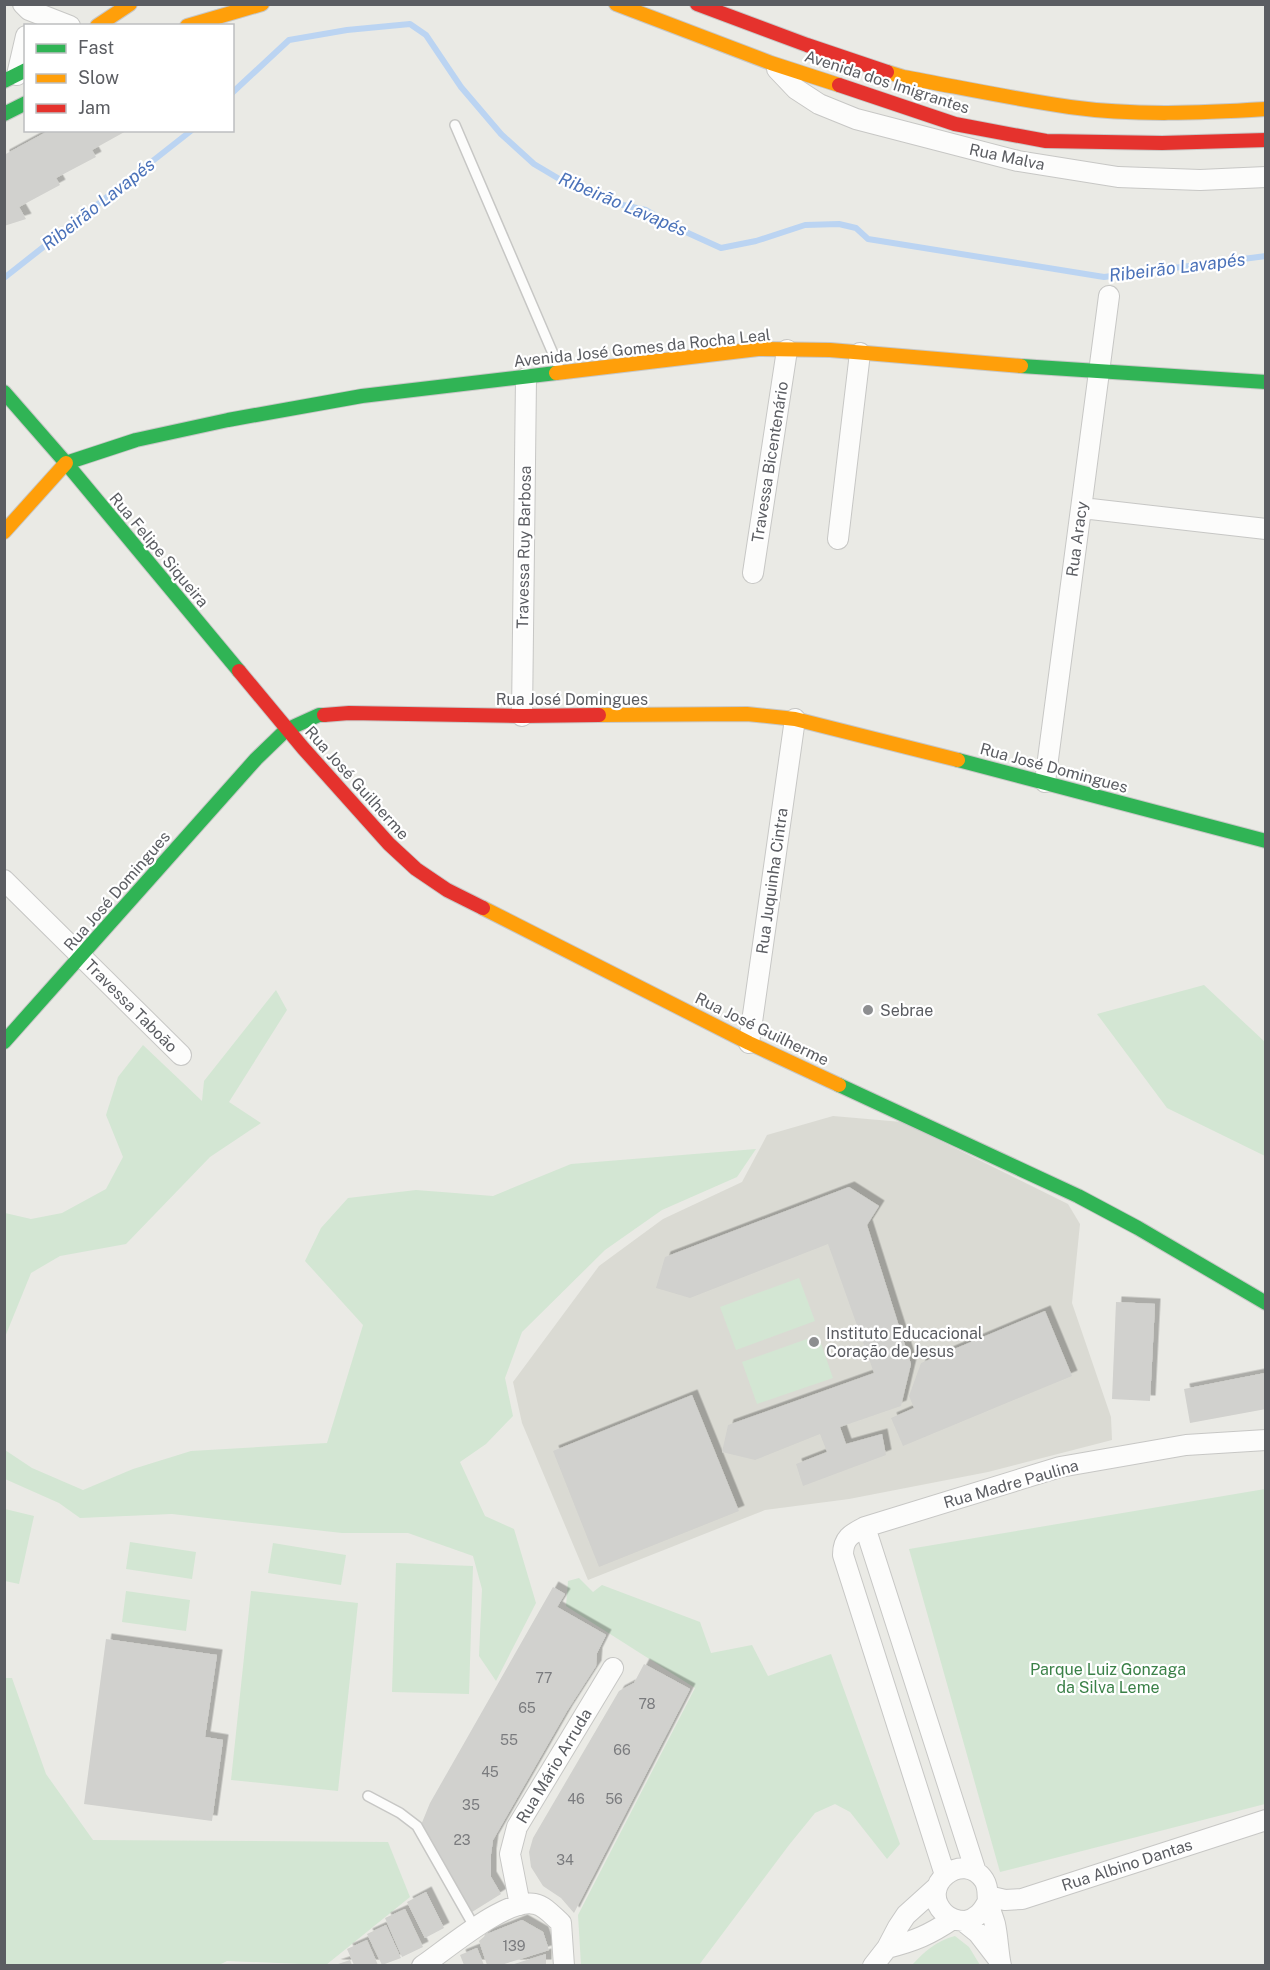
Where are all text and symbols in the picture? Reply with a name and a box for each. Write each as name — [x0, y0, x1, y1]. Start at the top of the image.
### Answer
legend — [24, 24, 234, 132]
text: Fast — [78, 37, 114, 58]
street label: Avenida dos Imigrantes — [802, 46, 972, 118]
text: Slow — [78, 67, 119, 88]
text: Jam — [78, 97, 111, 118]
street label: Rua Malva — [967, 140, 1047, 174]
water label: Ribeirão Lavapés — [37, 153, 159, 255]
water label: Ribeirão Lavapés — [556, 168, 690, 241]
water label: Ribeirão Lavapés — [1108, 248, 1247, 286]
street label: Avenida José Gomes da Rocha Leal — [513, 325, 772, 371]
street label: Travessa Bicentenário — [748, 380, 792, 544]
street label: Travessa Ruy Barbosa — [513, 465, 535, 629]
street label: Rua Felipe Siqueira — [106, 489, 212, 611]
street label: Rua Aracy — [1062, 500, 1092, 578]
street label: Rua José Domingues — [496, 690, 648, 709]
street label: Rua José Guilherme — [301, 722, 413, 844]
street label: Rua José Domingues — [978, 739, 1130, 797]
street label: Rua Juquinha Cintra — [752, 807, 792, 955]
street label: Rua José Domingues — [60, 827, 174, 955]
street label: Travessa Taboão — [81, 956, 181, 1056]
street label: Rua José Guilherme — [692, 988, 832, 1070]
place label: Sebrae — [880, 1001, 933, 1020]
marker: Sebrae — [861, 1003, 875, 1017]
place label: Instituto Educacional Coração de Jesus — [826, 1324, 983, 1361]
marker: Instituto Educacional Coração de Jesus — [807, 1335, 821, 1349]
street label: Rua Madre Paulina — [941, 1456, 1081, 1512]
park label: Parque Luiz Gonzaga da Silva Leme — [1030, 1660, 1186, 1697]
house number: 77 — [536, 1670, 553, 1686]
house number: 78 — [638, 1696, 656, 1712]
house number: 65 — [518, 1700, 536, 1716]
street label: Rua Mário Arruda — [512, 1705, 596, 1827]
house number: 55 — [500, 1732, 518, 1748]
house number: 66 — [613, 1742, 631, 1758]
house number: 45 — [481, 1764, 499, 1780]
house number: 46 — [567, 1791, 585, 1807]
house number: 56 — [605, 1791, 623, 1807]
house number: 35 — [462, 1797, 480, 1813]
house number: 23 — [453, 1832, 471, 1848]
street label: Rua Albino Dantas — [1059, 1835, 1195, 1895]
house number: 34 — [556, 1852, 574, 1868]
house number: 139 — [502, 1938, 526, 1954]

